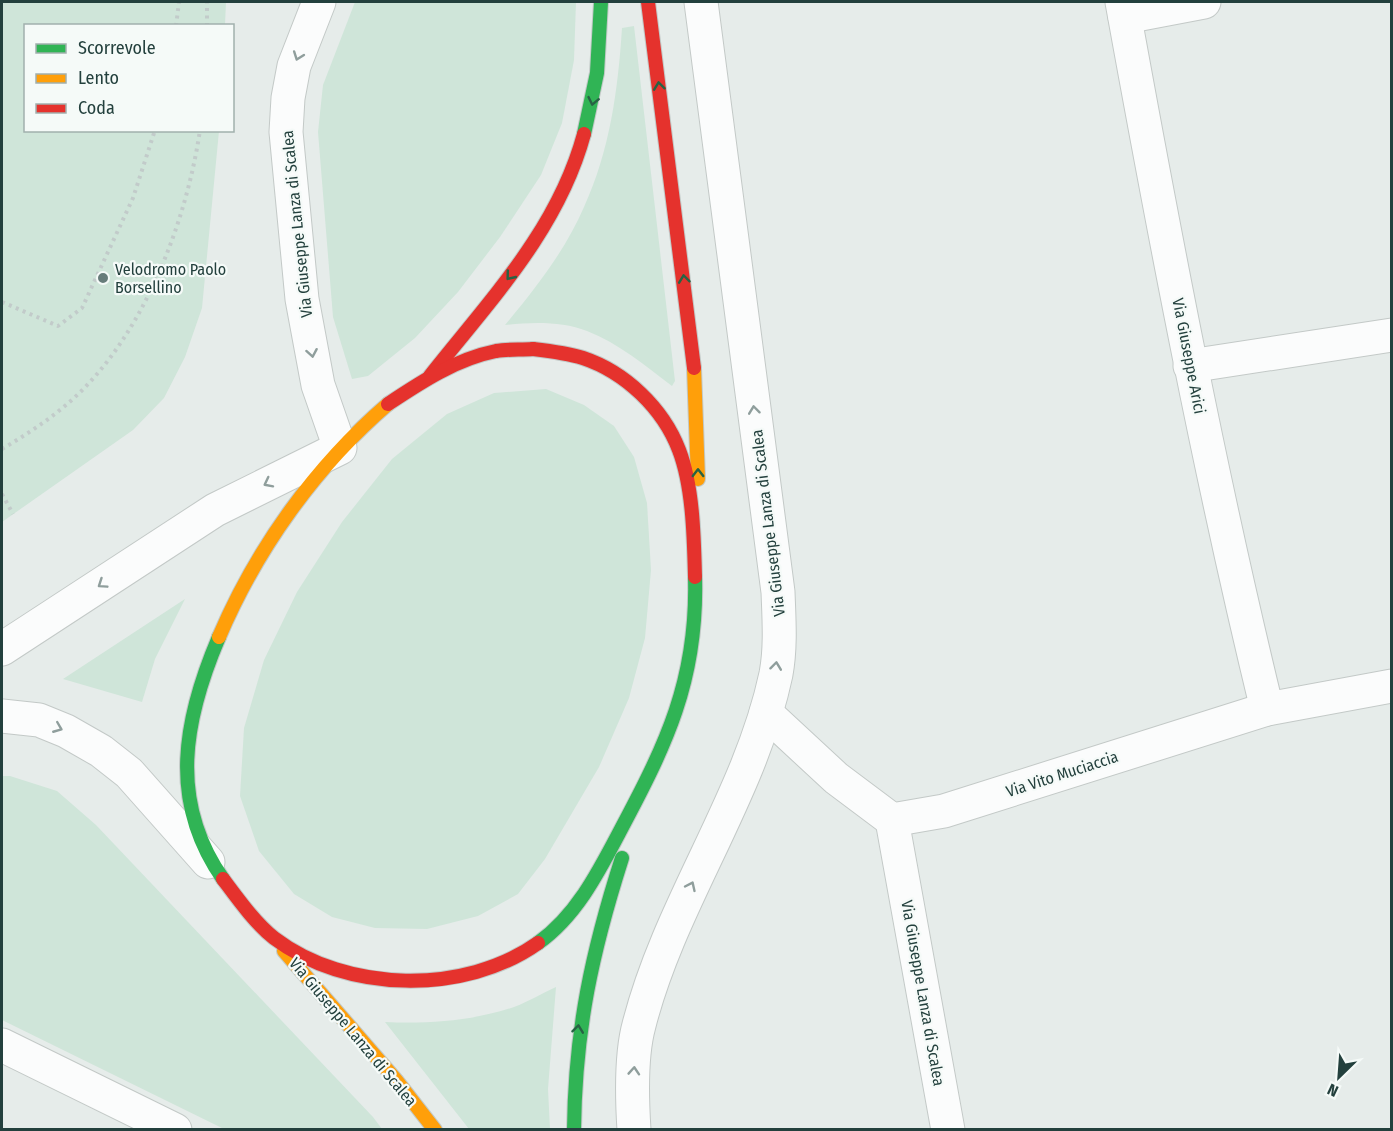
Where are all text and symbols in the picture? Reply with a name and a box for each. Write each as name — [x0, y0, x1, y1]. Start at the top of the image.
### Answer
legend — [24, 24, 234, 132]
text: Scorrevole — [78, 37, 156, 59]
one-way arrow — [292, 50, 305, 61]
text: Lento — [78, 67, 119, 89]
one-way arrow — [653, 81, 665, 90]
one-way arrow — [587, 96, 600, 106]
text: Coda — [78, 97, 115, 119]
street label: Via Giuseppe Lanza di Scalea — [278, 129, 316, 319]
place label: Velodromo Paolo Borsellino — [115, 260, 226, 297]
one-way arrow — [507, 269, 518, 280]
marker: Velodromo Paolo Borsellino — [96, 271, 110, 285]
one-way arrow — [678, 275, 691, 284]
street label: Via Giuseppe Arici — [1168, 296, 1210, 416]
one-way arrow — [305, 348, 318, 358]
one-way arrow — [748, 405, 760, 414]
street label: Via Giuseppe Lanza di Scalea — [747, 428, 789, 618]
one-way arrow — [692, 469, 704, 478]
one-way arrow — [264, 476, 275, 487]
one-way arrow — [98, 577, 109, 588]
one-way arrow — [770, 661, 782, 670]
one-way arrow — [52, 721, 63, 733]
street label: Via Vito Muciaccia — [1003, 747, 1121, 801]
one-way arrow — [684, 882, 696, 893]
street label: Via Giuseppe Lanza di Scalea — [897, 899, 949, 1087]
street label: Via Giuseppe Lanza di Scalea — [285, 954, 421, 1110]
one-way arrow — [572, 1025, 584, 1034]
north arrow — [1309, 1047, 1369, 1107]
one-way arrow — [628, 1067, 641, 1076]
text: N — [1325, 1080, 1341, 1101]

